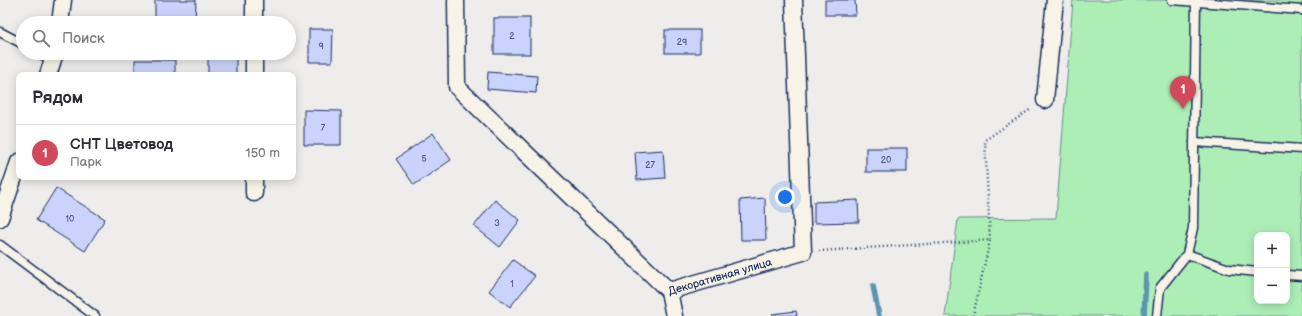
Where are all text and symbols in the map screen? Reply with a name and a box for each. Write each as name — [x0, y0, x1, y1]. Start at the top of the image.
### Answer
search box — [16, 16, 296, 60]
icon: search — [30, 27, 52, 49]
text: Поиск — [62, 29, 105, 48]
house number: 2 — [509, 31, 515, 42]
house number: 29 — [677, 37, 687, 48]
house number: 9 — [318, 41, 324, 52]
pin: 1 — [1170, 76, 1196, 109]
text: Рядом — [32, 88, 83, 108]
house number: 7 — [321, 123, 326, 134]
text: СНТ Цветовод — [70, 135, 173, 154]
text: 1 — [42, 145, 48, 161]
text: 150 m — [246, 145, 280, 161]
text: Парк — [70, 154, 102, 170]
house number: 5 — [421, 154, 427, 165]
house number: 20 — [881, 155, 891, 166]
house number: 27 — [645, 160, 655, 171]
your location — [775, 187, 795, 207]
house number: 10 — [66, 214, 74, 225]
house number: 3 — [494, 218, 500, 229]
map controls — [1254, 232, 1290, 304]
button: + — [1254, 232, 1290, 268]
street label: Декоративная улица — [667, 255, 774, 298]
button: − — [1254, 268, 1290, 304]
house number: 1 — [510, 279, 514, 290]

